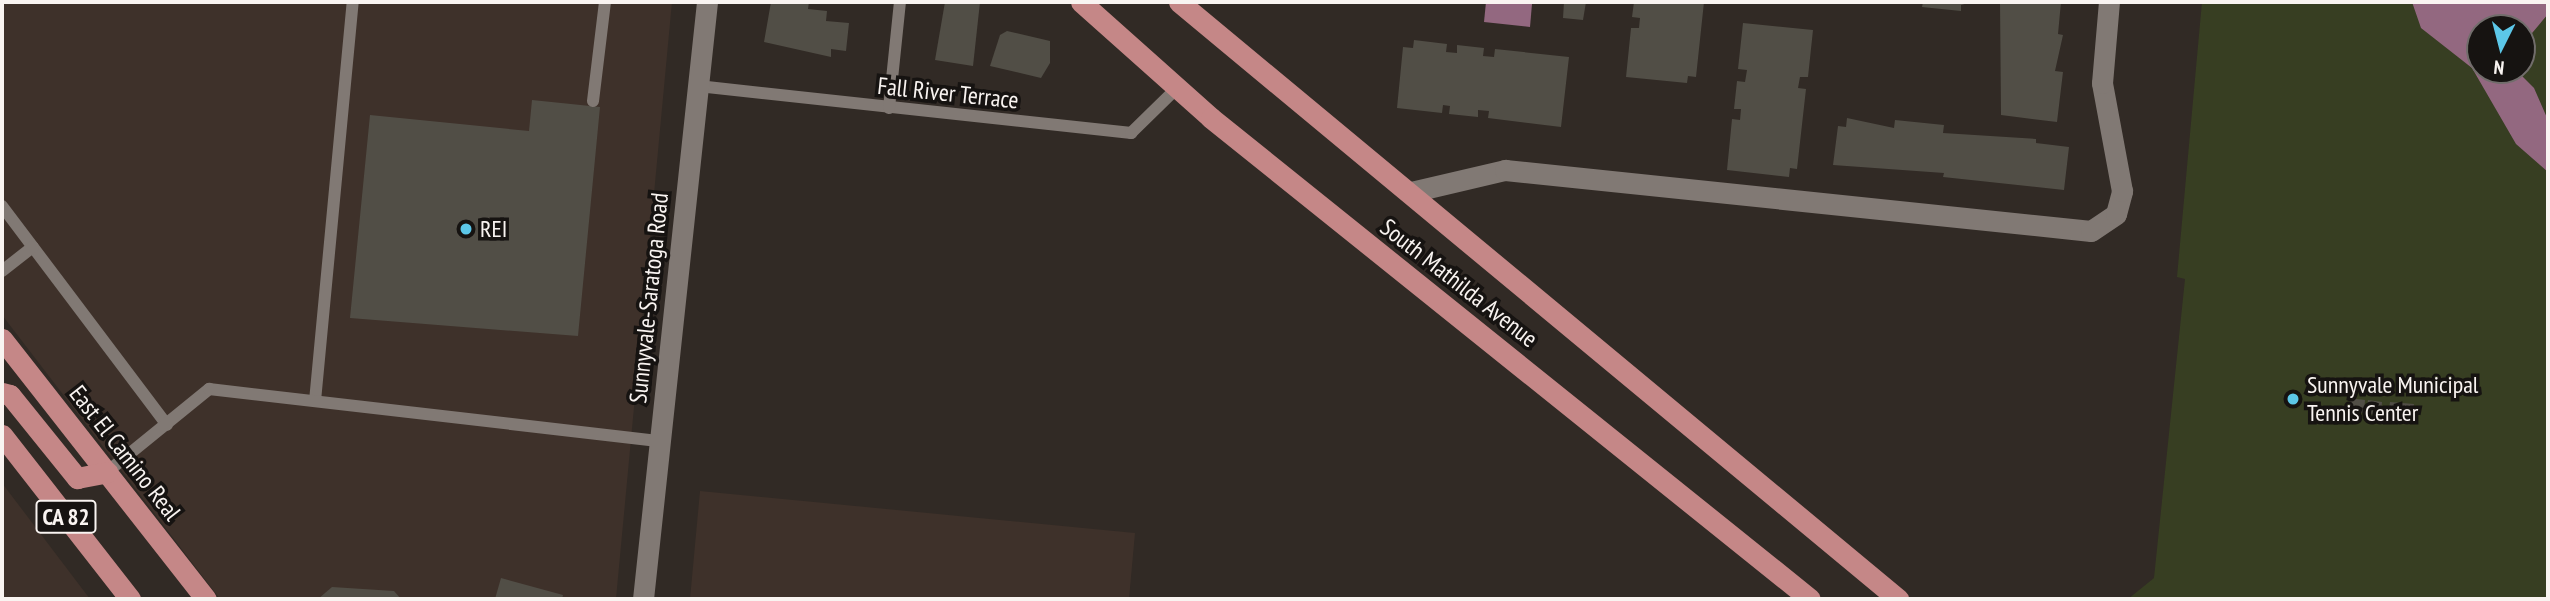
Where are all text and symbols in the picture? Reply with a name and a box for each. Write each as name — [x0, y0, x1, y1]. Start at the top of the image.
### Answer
north arrow — [2466, 14, 2536, 84]
text: N — [2493, 55, 2505, 80]
street label: Fall River Terrace — [876, 71, 1020, 115]
street label: Sunnyvale-Saratoga Road — [624, 191, 674, 405]
street label: South Mathilda Avenue — [1375, 213, 1543, 353]
place label: REI — [480, 215, 507, 243]
marker: REI — [458, 221, 474, 237]
place label: Sunnyvale Municipal Tennis Center — [2307, 371, 2478, 427]
street label: East El Camino Real — [63, 380, 187, 526]
marker: Sunnyvale Municipal Tennis Center — [2285, 391, 2301, 407]
road number: CA 82 — [34, 498, 98, 537]

